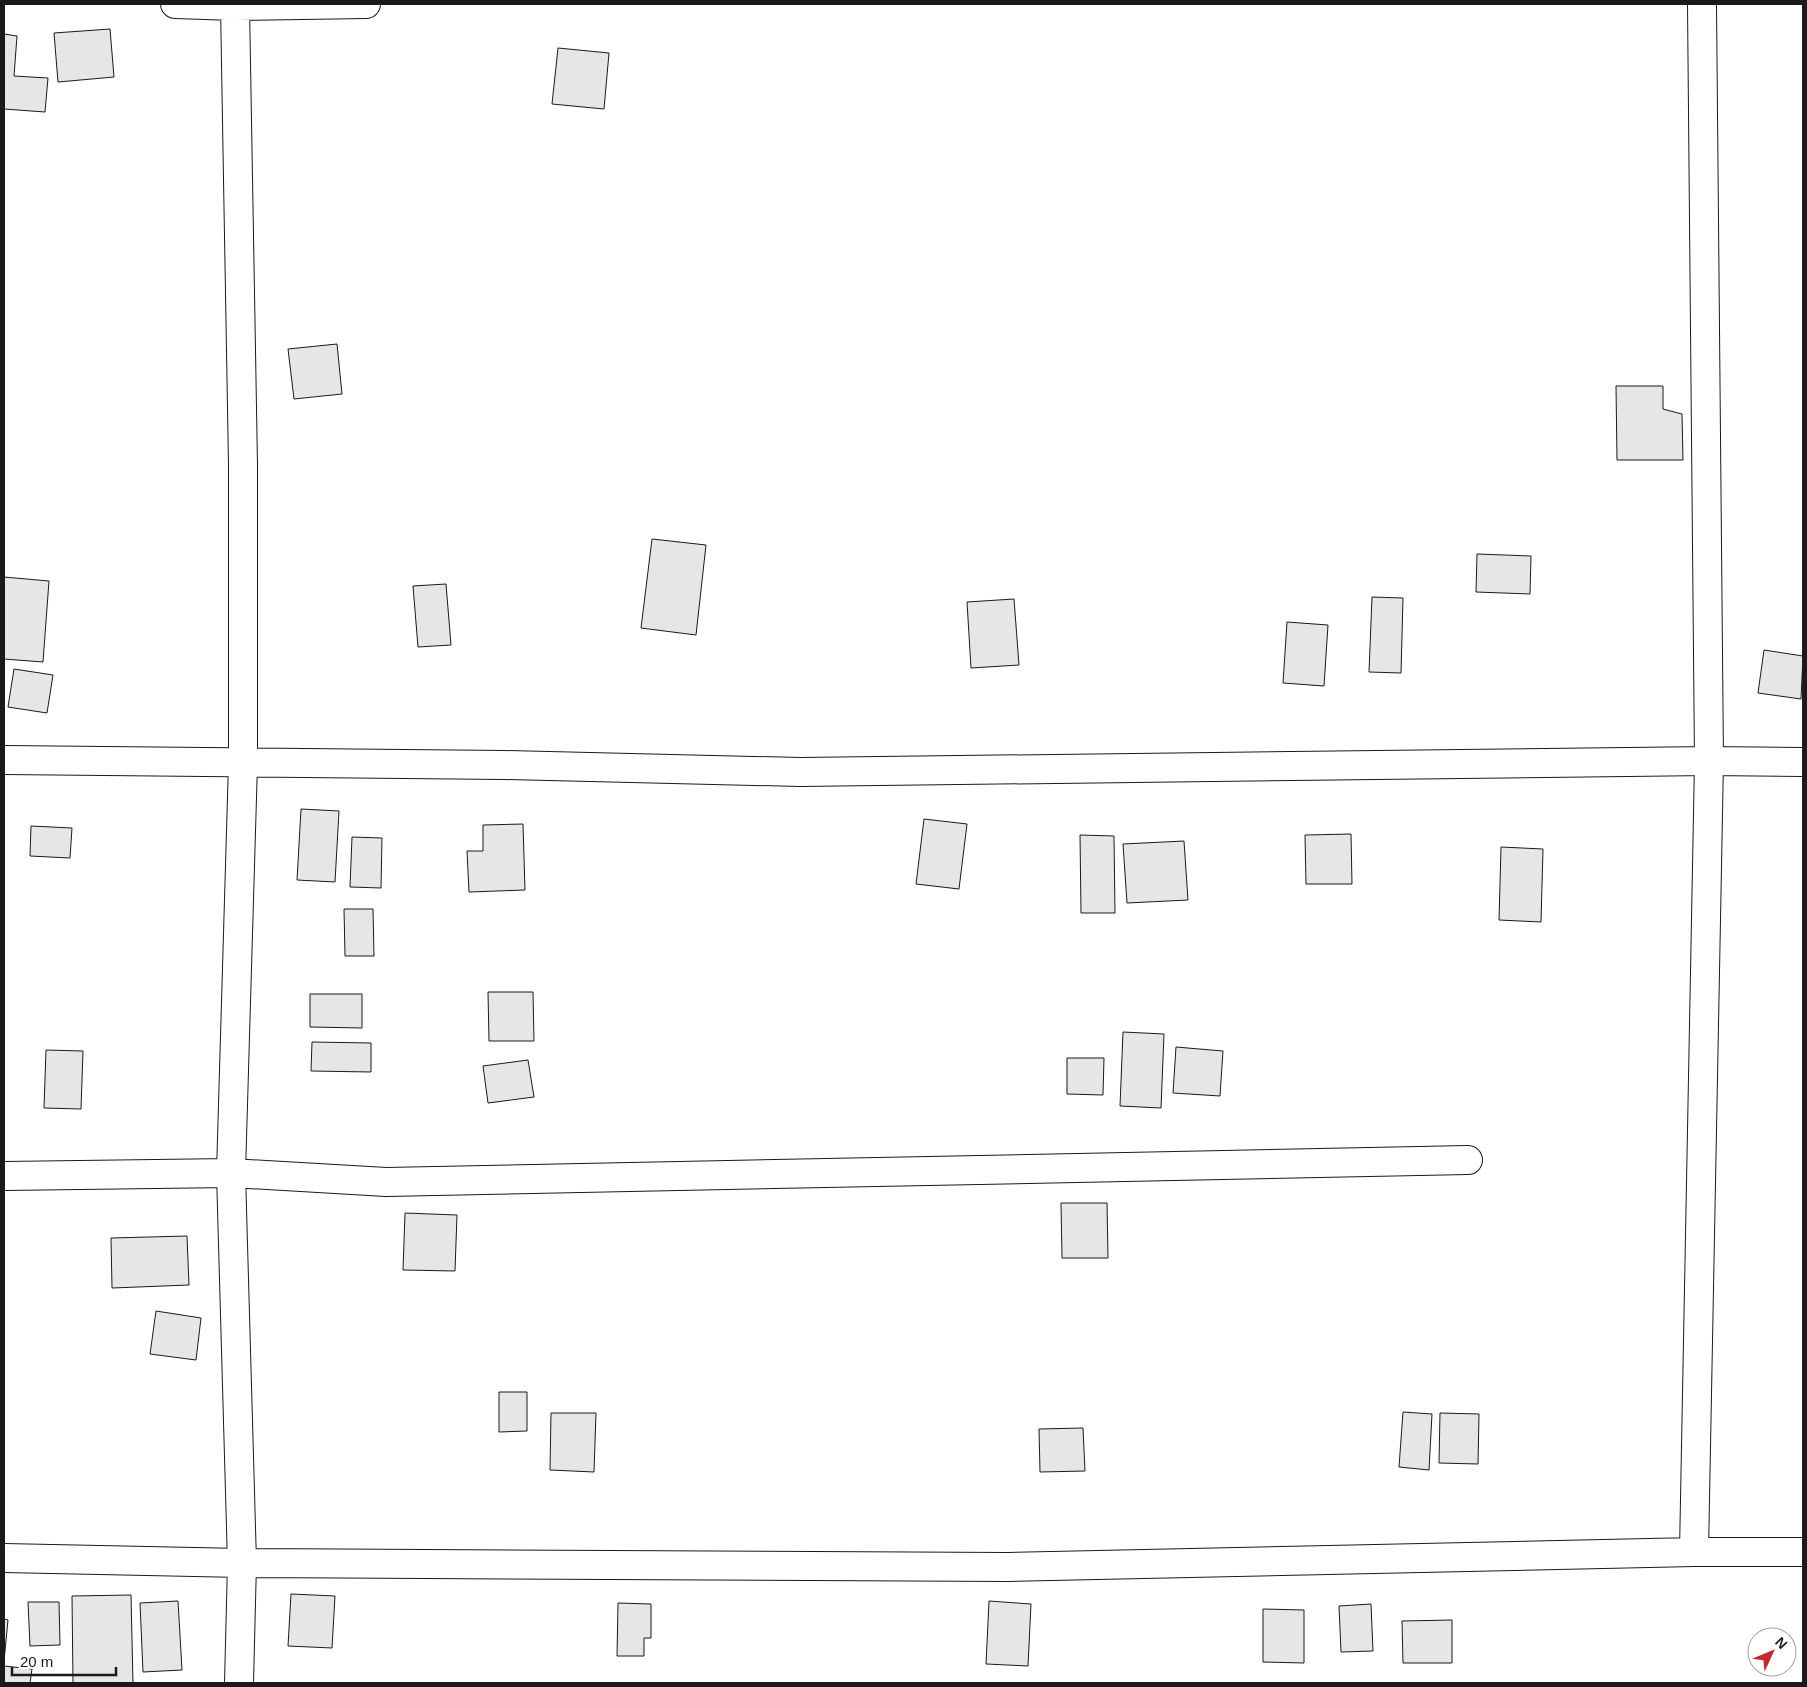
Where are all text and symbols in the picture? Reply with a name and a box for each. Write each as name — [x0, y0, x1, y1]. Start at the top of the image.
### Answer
north arrow — [1747, 1627, 1797, 1677]
text: N — [1772, 1634, 1791, 1652]
scale bar — [12, 1644, 116, 1676]
text: 20 m — [20, 1653, 53, 1670]

